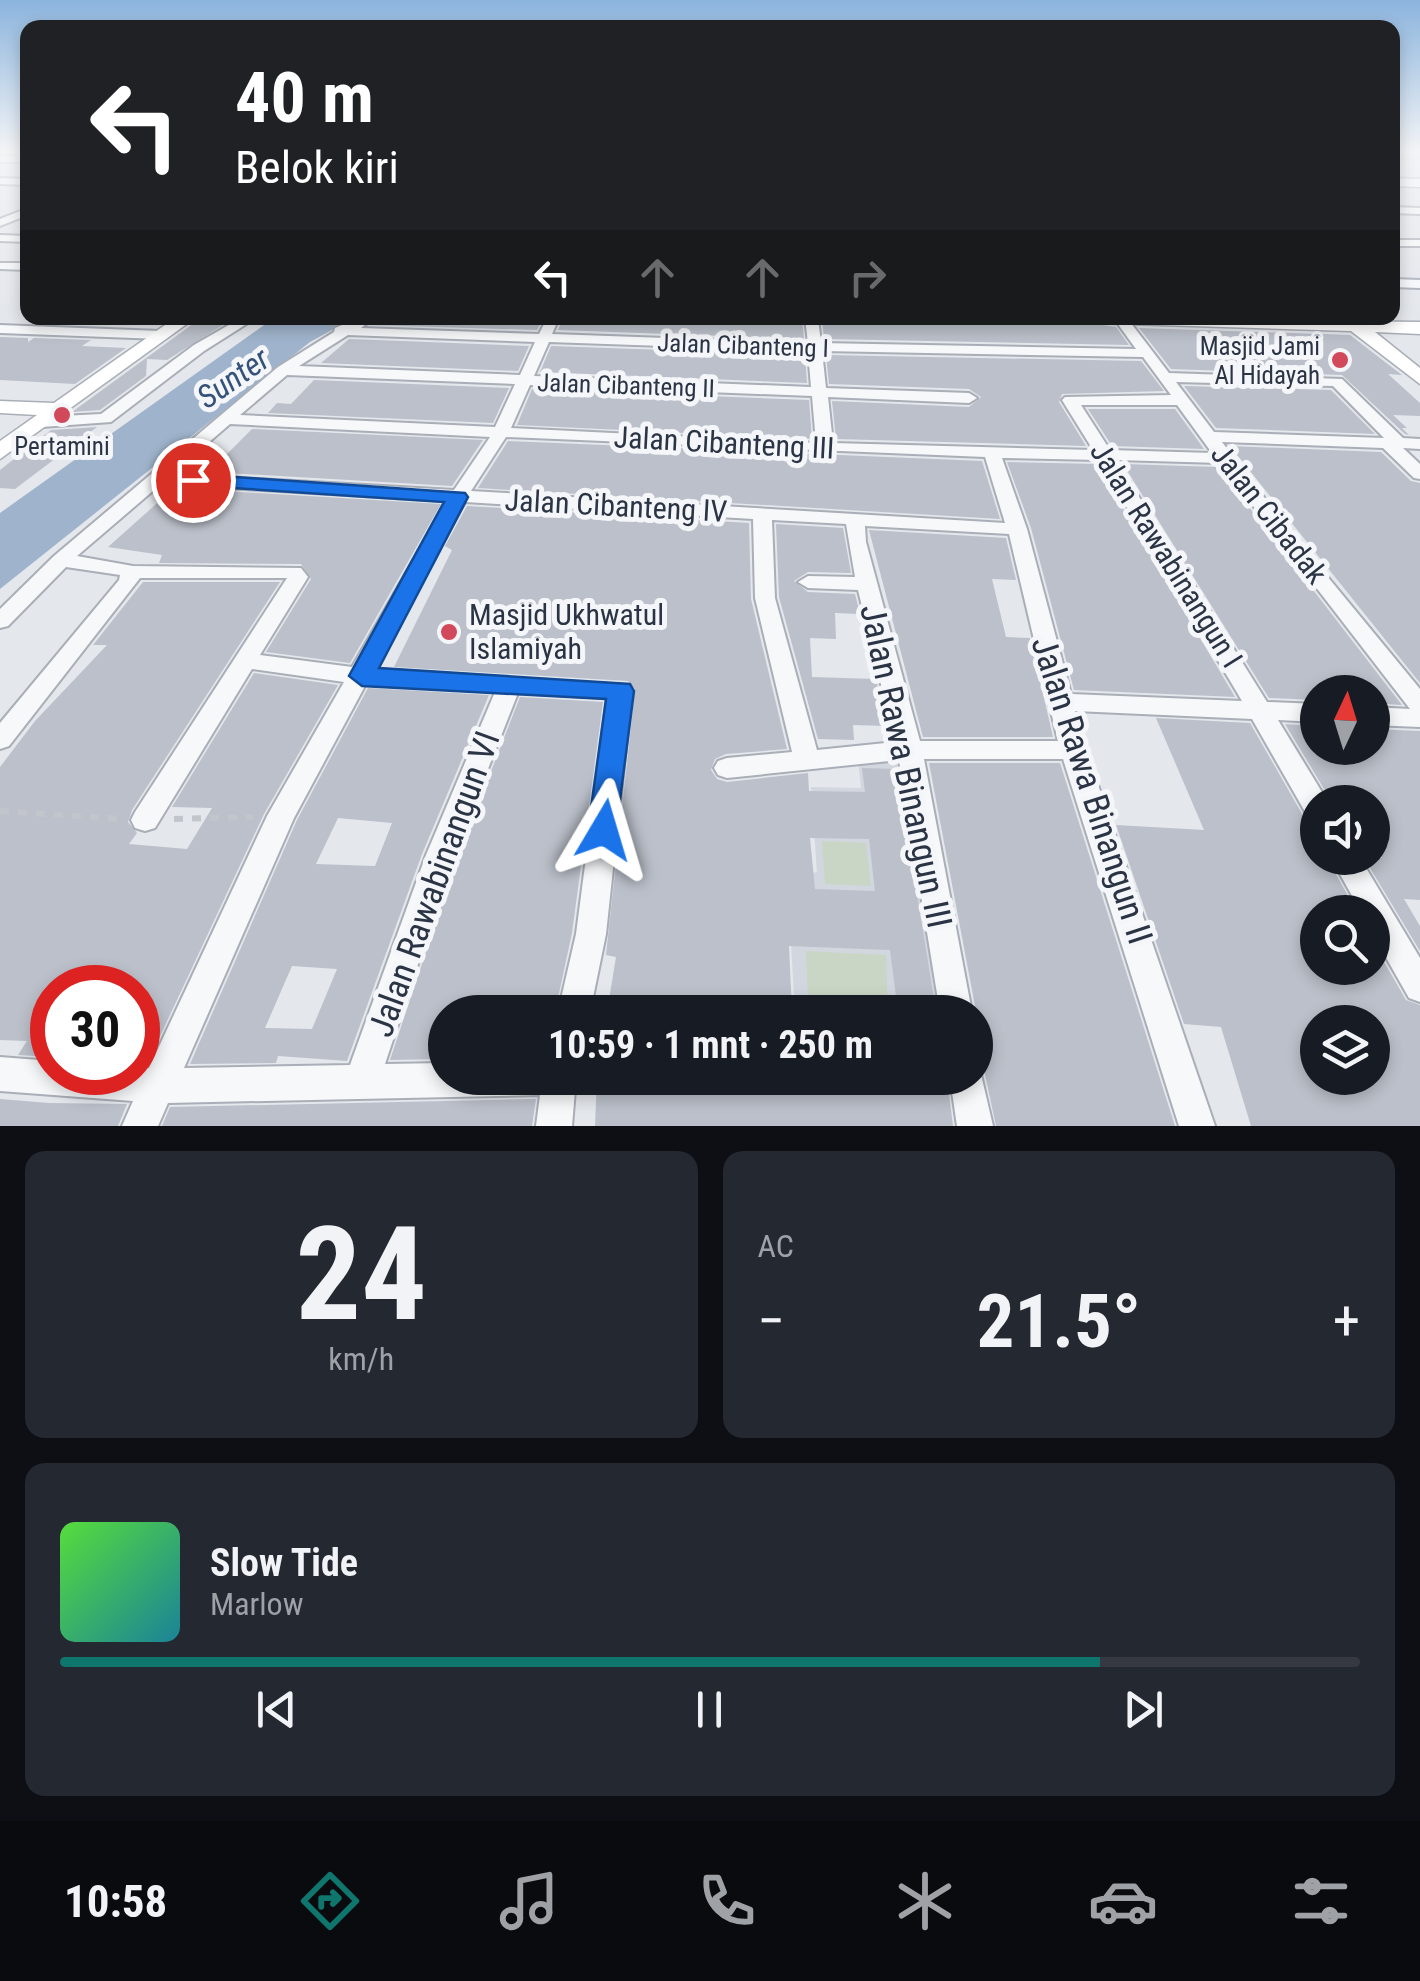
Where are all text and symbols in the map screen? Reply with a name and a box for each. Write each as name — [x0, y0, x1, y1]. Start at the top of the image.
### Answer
text: 40 m — [235, 57, 374, 139]
icon: left — [70, 60, 200, 190]
text: Belok kiri — [235, 141, 399, 194]
icon: left — [525, 250, 580, 305]
icon: ahead — [630, 250, 685, 305]
icon: ahead — [735, 250, 790, 305]
icon: right — [840, 250, 895, 305]
street label: Jalan Cibanteng I — [657, 328, 829, 363]
place label: Masjid Jami Al Hidayah — [1200, 332, 1320, 390]
water label: Sunter — [190, 339, 278, 416]
marker: Masjid Jami Al Hidayah — [1329, 349, 1351, 371]
street label: Jalan Cibanteng II — [537, 368, 715, 403]
marker: Pertamini — [51, 404, 73, 426]
street label: Jalan Cibanteng III — [613, 419, 835, 466]
place label: Pertamini — [14, 432, 110, 461]
street label: Jalan Rawabinangun I — [1083, 436, 1250, 674]
street label: Jalan Cibadak — [1204, 437, 1335, 591]
pin — [151, 438, 236, 523]
icon: arrive — [166, 453, 221, 508]
street label: Jalan Cibanteng IV — [504, 482, 728, 529]
place label: Masjid Ukhwatul Islamiyah — [469, 597, 664, 666]
street label: Jalan Rawa Binangun III — [851, 601, 960, 932]
marker: Masjid Ukhwatul Islamiyah — [438, 621, 460, 643]
street label: Jalan Rawa Binangun II — [1022, 631, 1161, 949]
north arrow — [1300, 675, 1390, 765]
map controls — [1300, 675, 1390, 1095]
street label: Jalan Rawabinangun VI — [360, 726, 509, 1042]
position arrow — [552, 778, 656, 882]
button: sound — [1300, 785, 1390, 875]
button: search — [1300, 895, 1390, 985]
speed limit sign: 30 — [30, 965, 160, 1095]
button: layers — [1300, 1005, 1390, 1095]
text: 10:59 · 1 mnt · 250 m — [548, 1023, 873, 1067]
text: 24 — [296, 1198, 427, 1351]
text: AC — [758, 1227, 794, 1265]
text: 21.5° — [977, 1277, 1141, 1365]
text: − — [758, 1289, 785, 1353]
text: + — [1333, 1289, 1360, 1353]
text: km/h — [328, 1340, 394, 1378]
text: Slow Tide — [210, 1541, 358, 1585]
text: Marlow — [210, 1585, 303, 1623]
icon: previous — [249, 1682, 304, 1737]
icon: pause — [682, 1682, 737, 1737]
icon: next — [1116, 1682, 1171, 1737]
icon: directions — [295, 1866, 365, 1936]
icon: music — [494, 1866, 564, 1936]
icon: phone — [692, 1866, 762, 1936]
icon: climate — [890, 1866, 960, 1936]
icon: car — [1088, 1866, 1158, 1936]
icon: filters — [1286, 1866, 1356, 1936]
text: 10:58 — [64, 1875, 167, 1928]

